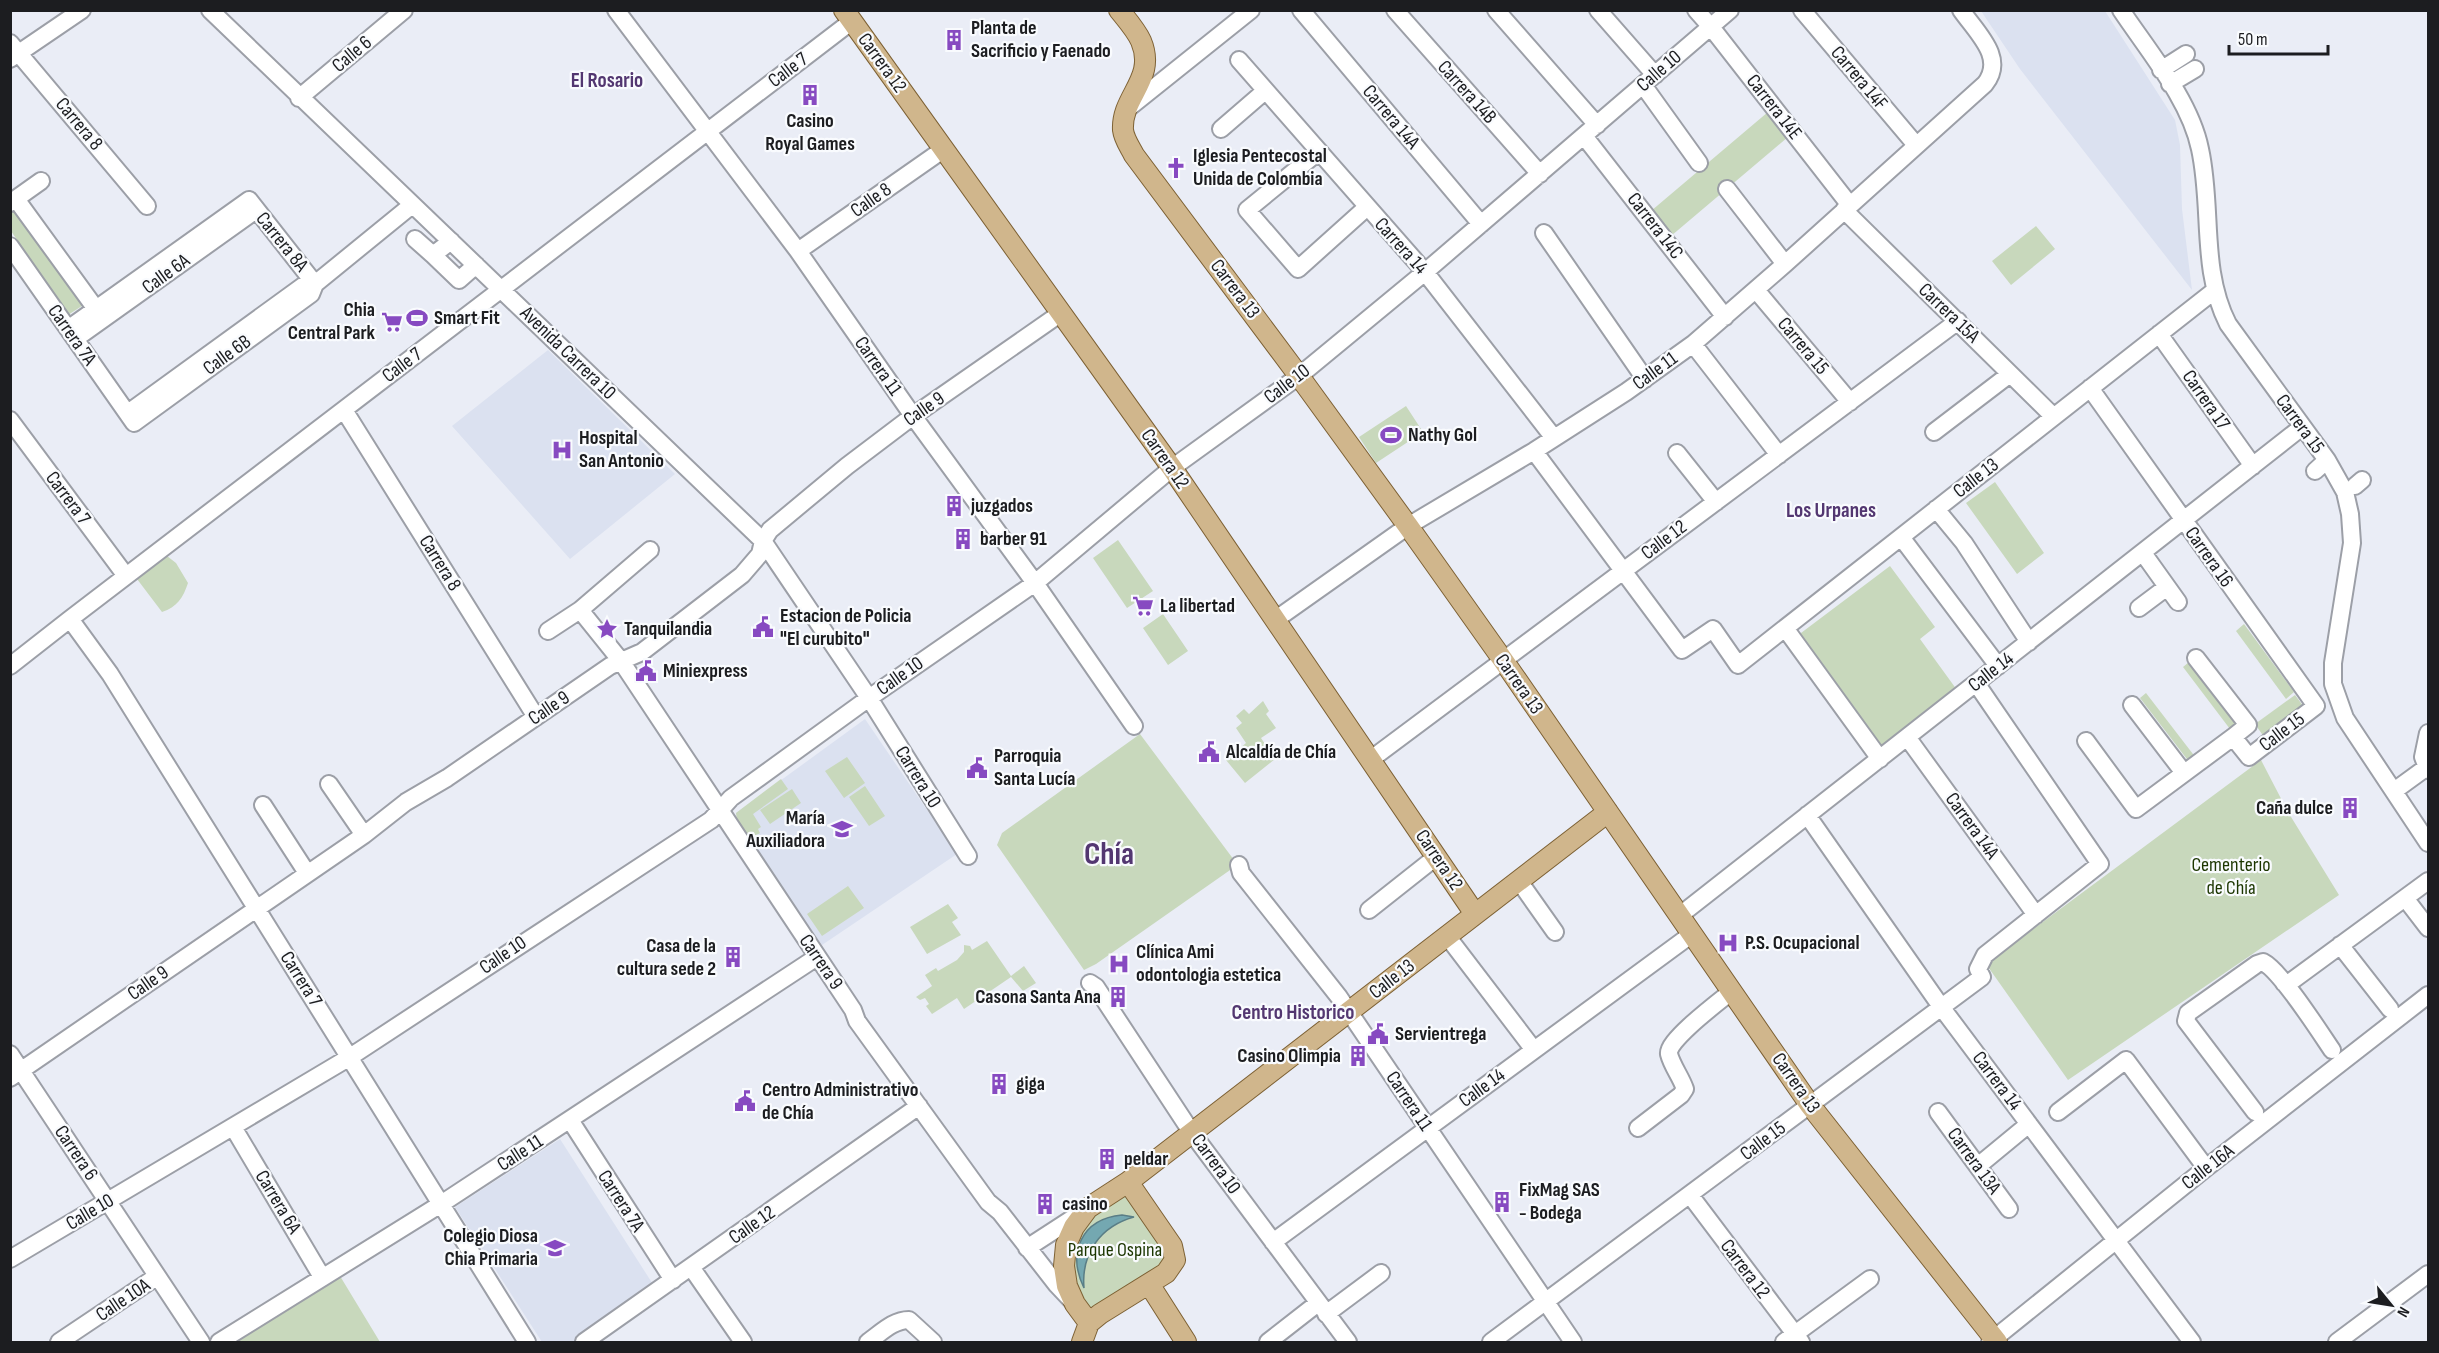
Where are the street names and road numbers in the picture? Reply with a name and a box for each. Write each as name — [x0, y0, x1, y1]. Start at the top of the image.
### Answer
street label: Carrera 12 — [852, 28, 912, 98]
street label: Calle 6 — [327, 31, 377, 77]
street label: Carrera 14F — [1825, 41, 1893, 115]
street label: Calle 10 — [1632, 45, 1686, 97]
street label: Calle 7 — [763, 47, 813, 93]
street label: Carrera 14B — [1432, 55, 1502, 129]
street label: Carrera 14E — [1741, 70, 1807, 144]
street label: Carrera 14A — [1357, 80, 1425, 154]
street label: Carrera 8 — [50, 93, 108, 155]
street label: Calle 8 — [846, 177, 896, 223]
street label: Carrera 14C — [1622, 188, 1688, 264]
street label: Carrera 8A — [251, 207, 314, 277]
street label: Carrera 14 — [1369, 213, 1433, 279]
street label: Calle 6A — [137, 248, 195, 299]
street label: Carrera 13 — [1205, 255, 1265, 323]
street label: Carrera 15A — [1913, 278, 1985, 348]
street label: Carrera 7A — [42, 300, 102, 370]
street label: Avenida Carrera 10 — [514, 301, 621, 405]
street label: Carrera 15 — [1772, 312, 1834, 380]
street label: Calle 6B — [198, 330, 256, 380]
street label: Carrera 11 — [849, 332, 907, 400]
street label: Calle 7 — [377, 342, 427, 388]
street label: Calle 11 — [1628, 347, 1682, 395]
street label: Calle 10 — [1259, 359, 1315, 409]
street label: Carrera 17 — [2177, 365, 2235, 435]
street label: Calle 9 — [899, 386, 949, 432]
street label: Carrera 15 — [2270, 390, 2330, 458]
street label: Carrera 12 — [1136, 424, 1194, 494]
street label: Calle 13 — [1948, 453, 2004, 503]
street label: Carrera 7 — [40, 467, 96, 529]
street label: Calle 12 — [1636, 515, 1692, 565]
street label: Carrera 16 — [2180, 522, 2238, 592]
street label: Carrera 8 — [414, 531, 466, 595]
street label: Calle 14 — [1963, 647, 2019, 697]
street label: Carrera 13 — [1490, 649, 1548, 719]
street label: Calle 10 — [872, 651, 928, 701]
street label: Calle 9 — [524, 686, 574, 730]
street label: Calle 15 — [2255, 707, 2309, 757]
street label: Carrera 10 — [890, 742, 946, 812]
street label: Carrera 14A — [1940, 788, 2004, 864]
street label: Carrera 12 — [1410, 825, 1468, 895]
street label: Carrera 9 — [794, 930, 848, 994]
street label: Calle 10 — [475, 931, 531, 979]
street label: Carrera 7 — [275, 947, 327, 1011]
street label: Calle 13 — [1364, 954, 1420, 1004]
street label: Calle 9 — [123, 960, 173, 1006]
street label: Carrera 14 — [1967, 1047, 2027, 1115]
street label: Carrera 13 — [1767, 1048, 1825, 1118]
street label: Calle 14 — [1454, 1063, 1510, 1113]
street label: Carrera 11 — [1380, 1067, 1438, 1135]
street label: Calle 15 — [1736, 1116, 1790, 1166]
street label: Carrera 6 — [49, 1121, 103, 1185]
street label: Carrera 13A — [1942, 1123, 2006, 1199]
street label: Calle 11 — [493, 1129, 547, 1177]
street label: Carrera 10 — [1186, 1129, 1246, 1199]
street label: Calle 16A — [2177, 1139, 2239, 1195]
street label: Carrera 6A — [250, 1166, 307, 1239]
street label: Carrera 7A — [592, 1166, 650, 1237]
street label: Calle 10 — [62, 1188, 118, 1236]
street label: Calle 12 — [724, 1200, 780, 1250]
street label: Carrera 12 — [1715, 1235, 1775, 1303]
street label: Calle 10A — [91, 1273, 155, 1327]

